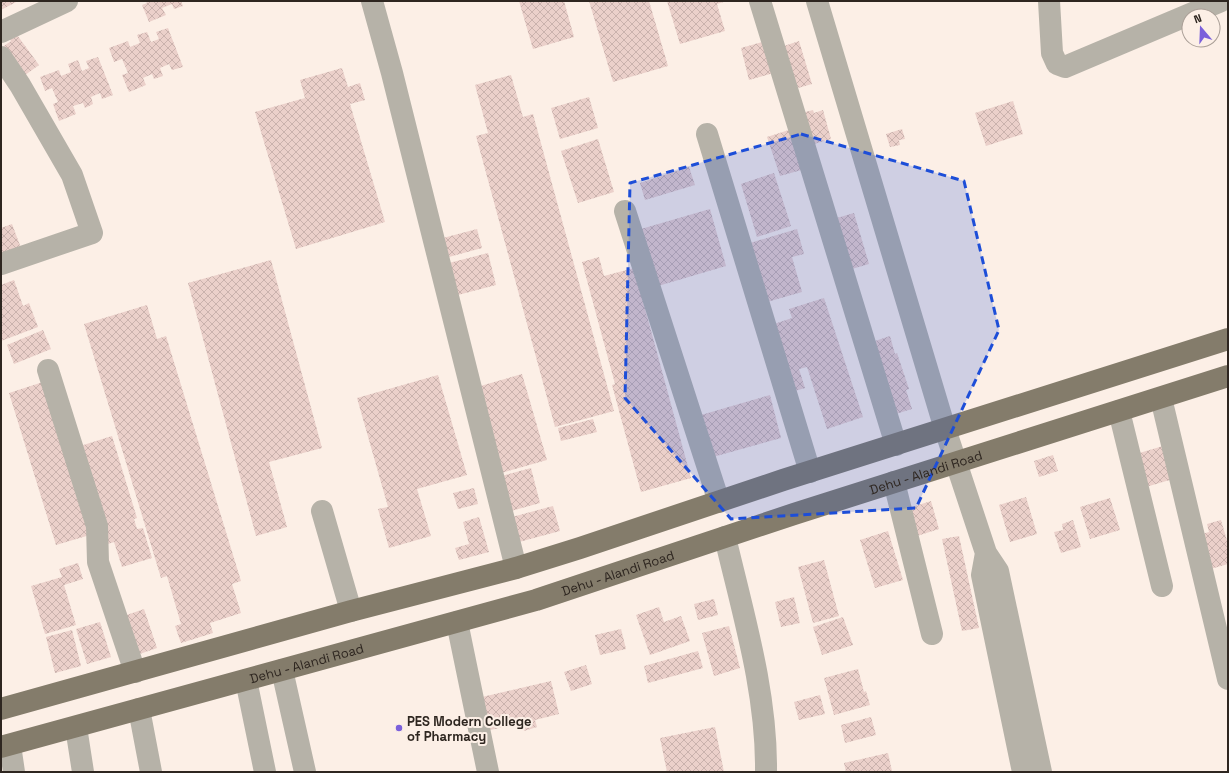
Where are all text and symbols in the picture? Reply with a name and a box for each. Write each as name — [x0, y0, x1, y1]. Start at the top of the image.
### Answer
north arrow — [1181, 8, 1221, 48]
text: N — [1192, 11, 1204, 26]
street label: Dehu - Alandi Road — [867, 447, 984, 499]
street label: Dehu - Alandi Road — [559, 547, 676, 600]
street label: Dehu - Alandi Road — [248, 640, 366, 687]
place label: PES Modern College of Pharmacy — [407, 713, 531, 745]
marker: PES Modern College of Pharmacy — [394, 723, 404, 733]

